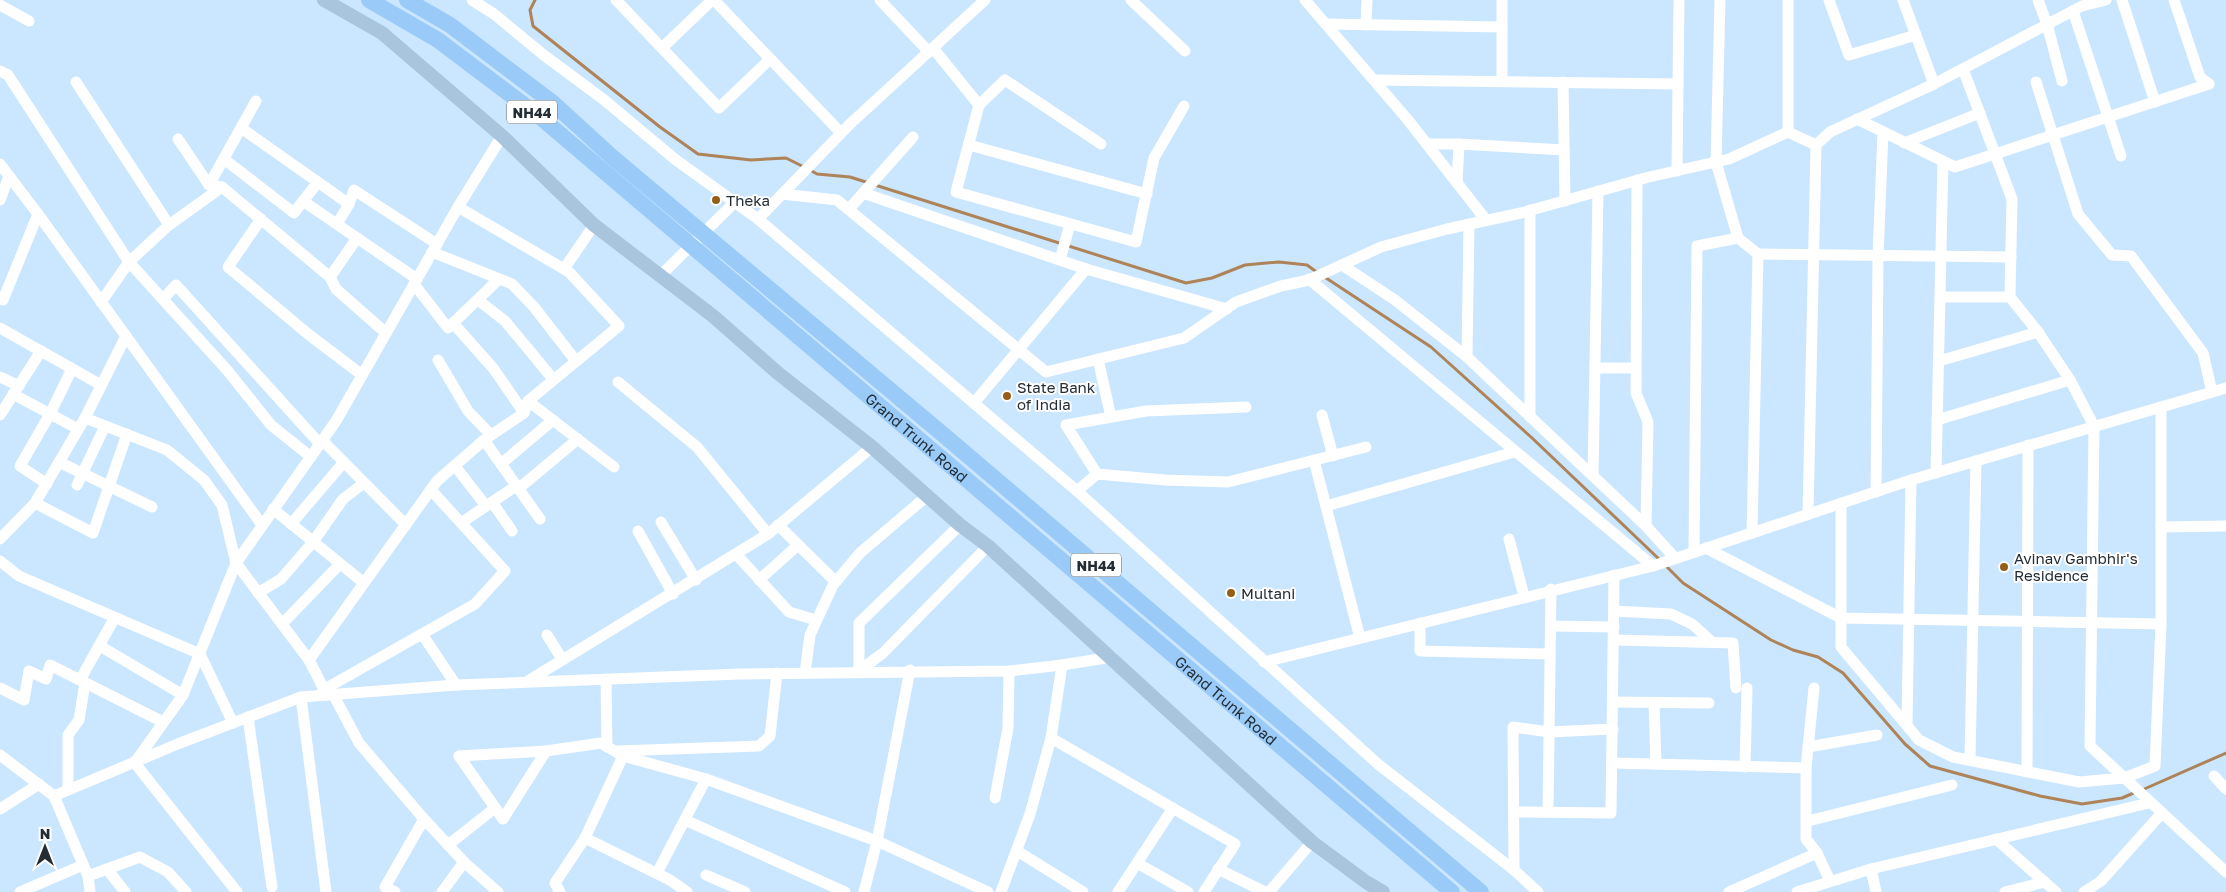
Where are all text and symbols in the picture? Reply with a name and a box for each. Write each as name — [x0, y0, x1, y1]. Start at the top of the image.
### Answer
road number: NH44 — [507, 100, 557, 124]
place label: Theka — [726, 191, 770, 209]
marker: Theka — [710, 194, 722, 206]
place label: State Bank of India — [1017, 378, 1096, 413]
street label: Grand Trunk Road — [862, 389, 971, 486]
marker: State Bank of India — [1001, 390, 1013, 402]
place label: Avinav Gambhir's Residence — [2014, 549, 2138, 584]
road number: NH44 — [1071, 554, 1121, 576]
marker: Avinav Gambhir's Residence — [1998, 561, 2010, 573]
place label: Multani — [1241, 584, 1295, 602]
marker: Multani — [1225, 587, 1237, 599]
street label: Grand Trunk Road — [1171, 652, 1281, 748]
north arrow — [20, 822, 70, 872]
text: N — [40, 825, 50, 842]

